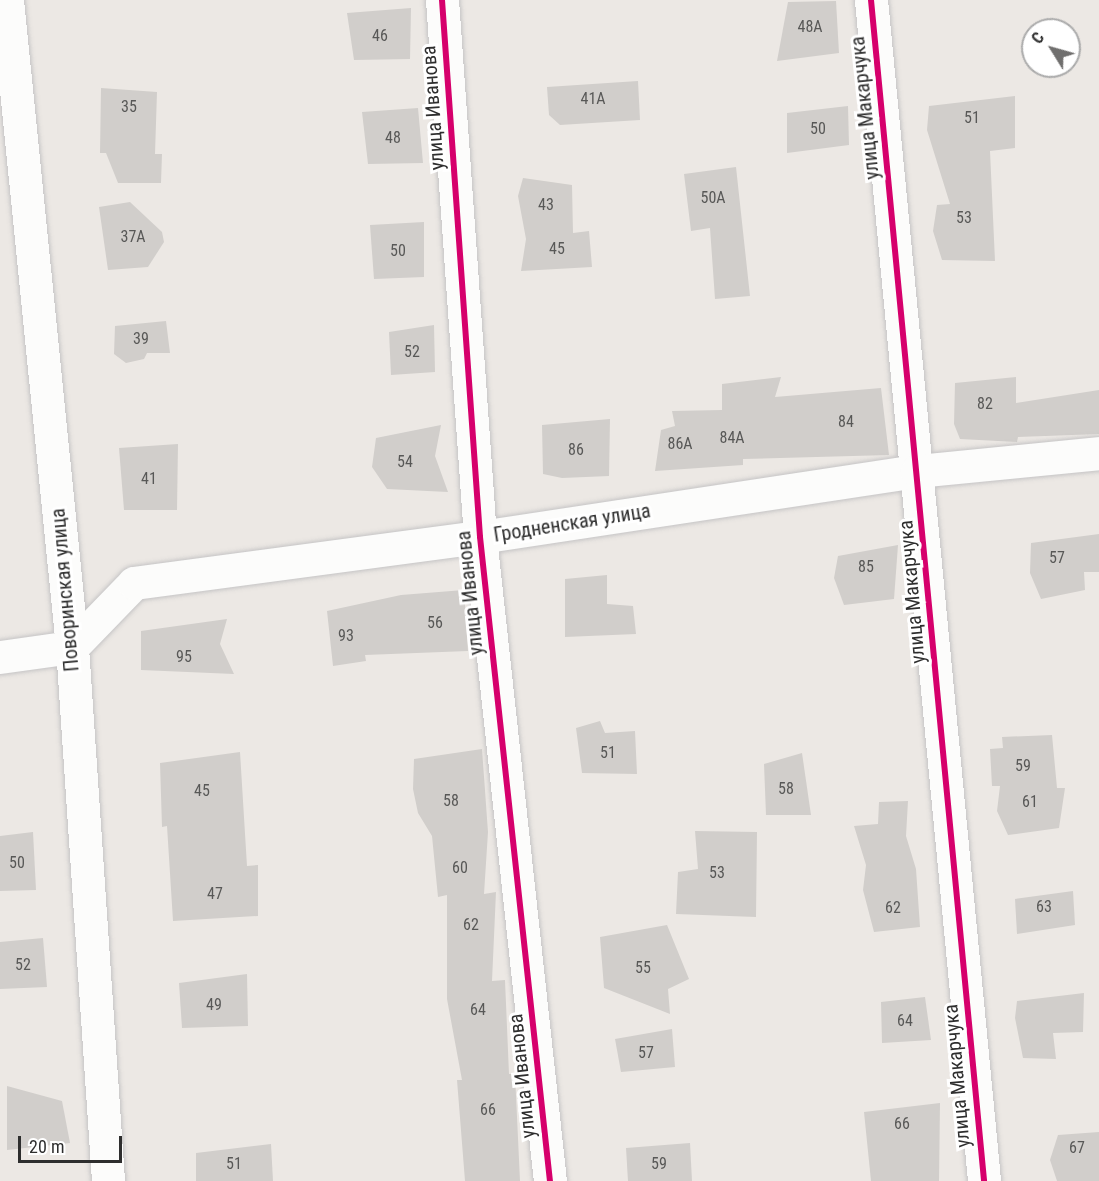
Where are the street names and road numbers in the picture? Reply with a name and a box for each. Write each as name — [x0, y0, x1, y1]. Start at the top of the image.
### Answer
street label: улица Макарчука — [846, 35, 884, 181]
street label: улица Иванова — [417, 45, 449, 171]
street label: Гродненская улица — [492, 499, 652, 547]
street label: Поворинская улица — [46, 507, 84, 673]
street label: улица Макарчука — [894, 519, 930, 665]
street label: улица Иванова — [452, 530, 488, 656]
street label: улица Макарчука — [939, 1003, 975, 1149]
street label: улица Иванова — [504, 1013, 540, 1139]

